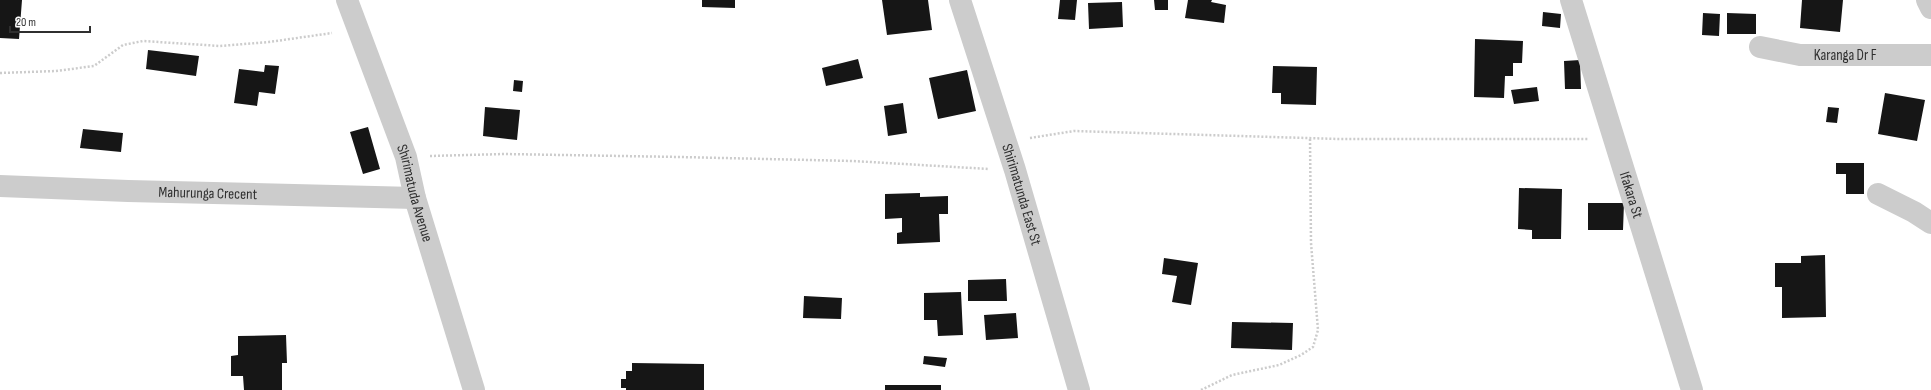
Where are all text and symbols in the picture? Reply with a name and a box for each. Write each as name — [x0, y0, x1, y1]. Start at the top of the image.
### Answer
scale bar — [10, 8, 90, 34]
text: 20 m — [16, 15, 36, 30]
street label: Karanga Dr F — [1814, 46, 1877, 65]
street label: Shirimatunda East St — [998, 141, 1046, 248]
street label: Shirimatuda Avenue — [393, 142, 437, 244]
street label: Ifakara St — [1615, 169, 1648, 221]
street label: Mahurunga Crecent — [158, 182, 258, 204]

